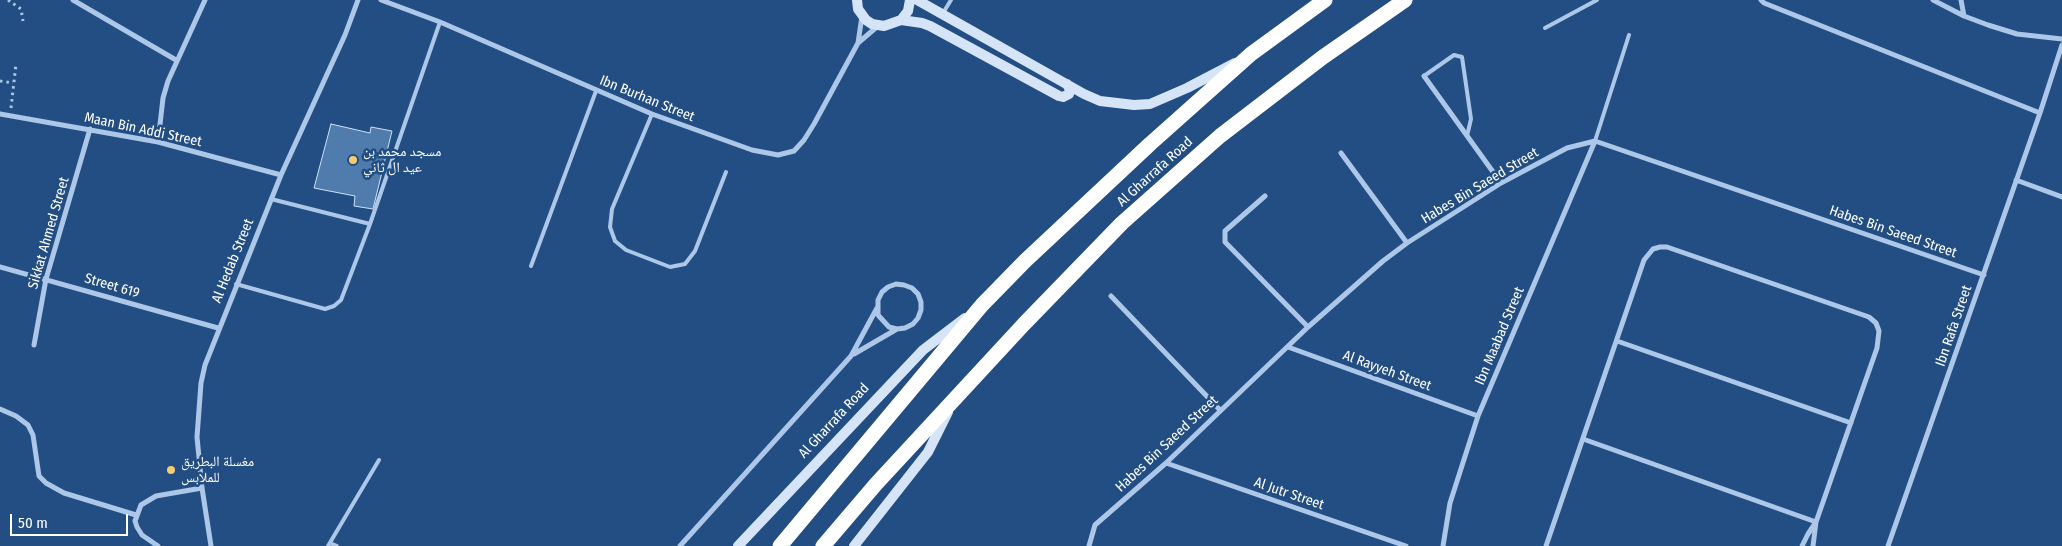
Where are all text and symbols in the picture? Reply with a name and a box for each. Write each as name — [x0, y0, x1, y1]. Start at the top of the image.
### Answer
street label: Ibn Burhan Street — [597, 72, 697, 126]
street label: Maan Bin Addi Street — [83, 109, 203, 151]
street label: Al Gharrafa Road — [1114, 134, 1196, 210]
place label: مسجد محمد بن عيد ال ثاني — [363, 144, 441, 176]
street label: Habes Bin Saeed Street — [1418, 144, 1542, 228]
marker: مسجد محمد بن عيد ال ثاني — [347, 154, 359, 166]
street label: Sikkat Ahmed Street — [25, 175, 73, 291]
street label: Habes Bin Saeed Street — [1827, 202, 1959, 262]
street label: Al Hedab Street — [208, 216, 258, 306]
street label: Street 619 — [83, 270, 141, 302]
street label: Ibn Rafa Street — [1932, 283, 1976, 369]
street label: Ibn Maabad Street — [1472, 284, 1528, 388]
street label: Al Rayyeh Street — [1340, 347, 1434, 395]
street label: Al Gharrafa Road — [795, 380, 873, 462]
street label: Habes Bin Saeed Street — [1112, 392, 1222, 496]
place label: مغسلة البطريق للملابس — [181, 454, 254, 487]
marker: مغسلة البطريق للملابس — [165, 464, 177, 476]
street label: Al Jutr Street — [1252, 474, 1326, 514]
scale bar — [12, 504, 130, 536]
text: 50 m — [18, 514, 48, 532]

